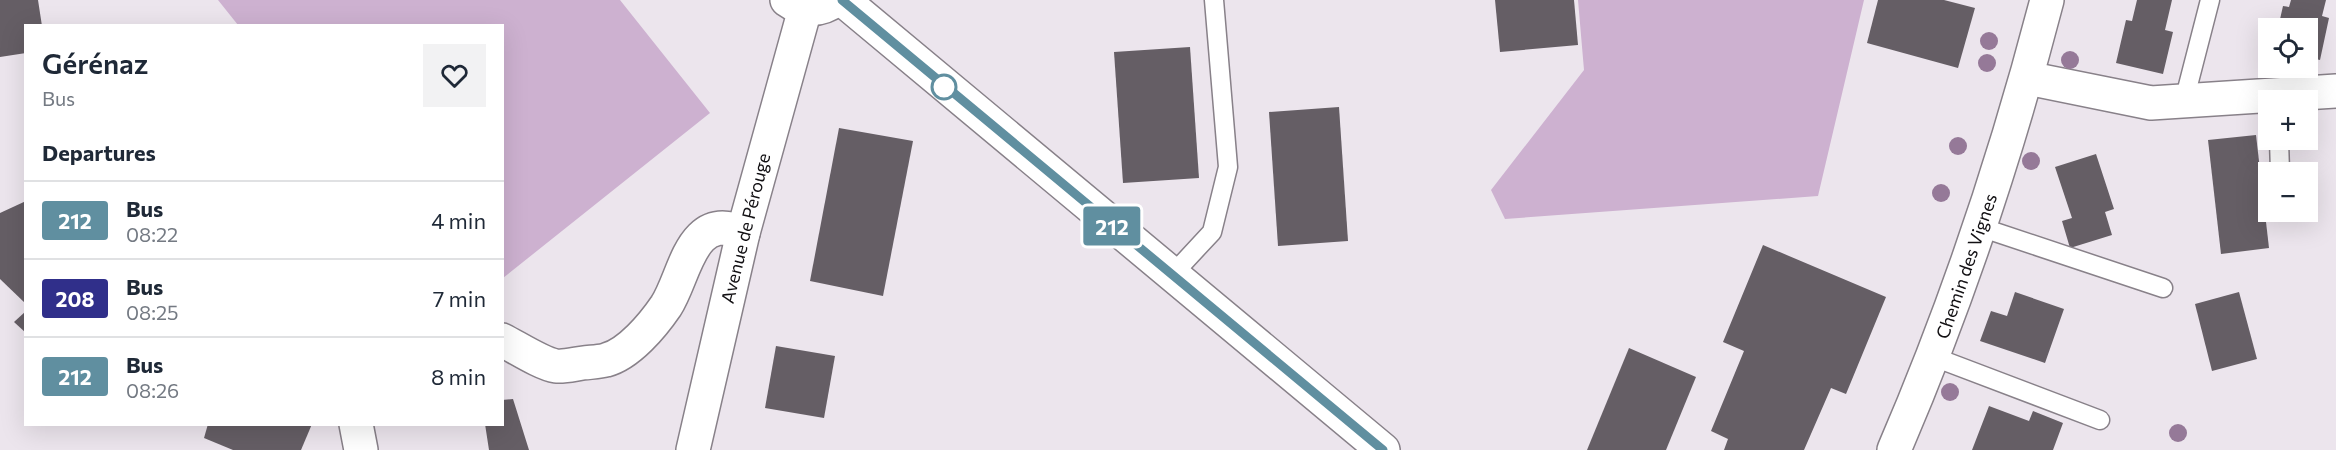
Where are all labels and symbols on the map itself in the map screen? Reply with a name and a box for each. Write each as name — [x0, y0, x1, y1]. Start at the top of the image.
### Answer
unlabelled marker — [931, 74, 957, 100]
street label: Avenue de Pérouge — [716, 151, 774, 305]
street label: Chemin des Vignes — [1931, 190, 2001, 342]
line badge: 212 — [1078, 206, 1146, 246]

